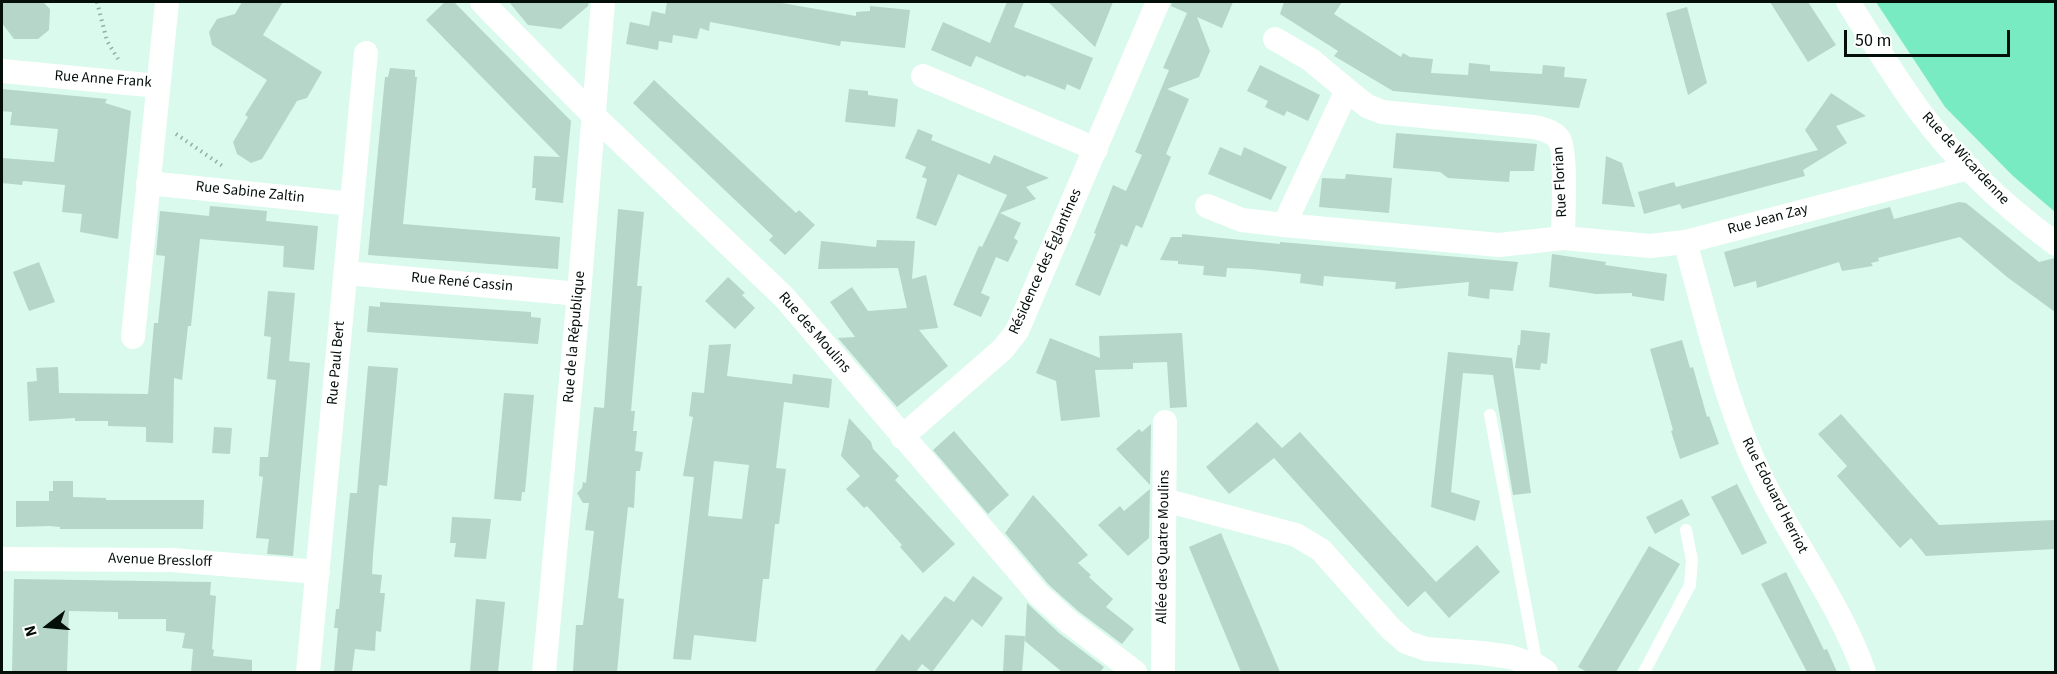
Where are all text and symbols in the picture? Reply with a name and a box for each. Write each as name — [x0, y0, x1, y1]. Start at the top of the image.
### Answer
scale bar — [1847, 18, 2014, 56]
text: 50 m — [1855, 28, 1891, 53]
street label: Rue Anne Frank — [54, 68, 152, 92]
street label: Rue de Wicardenne — [1917, 109, 2013, 209]
street label: Rue Florian — [1550, 146, 1572, 218]
street label: Rue Sabine Zaltin — [195, 178, 305, 208]
street label: Résidence des Églantines — [1006, 186, 1086, 338]
street label: Rue Jean Zay — [1726, 201, 1810, 239]
street label: Rue René Cassin — [410, 270, 514, 296]
street label: Rue de la République — [560, 270, 590, 404]
street label: Rue des Moulins — [774, 289, 854, 377]
street label: Rue Paul Bert — [324, 320, 350, 406]
street label: Rue Edouard Herriot — [1737, 435, 1811, 557]
street label: Allée des Quatre Moulins — [1154, 470, 1174, 624]
street label: Avenue Bressloff — [108, 550, 212, 572]
north arrow — [18, 596, 78, 656]
text: N — [19, 623, 43, 639]

